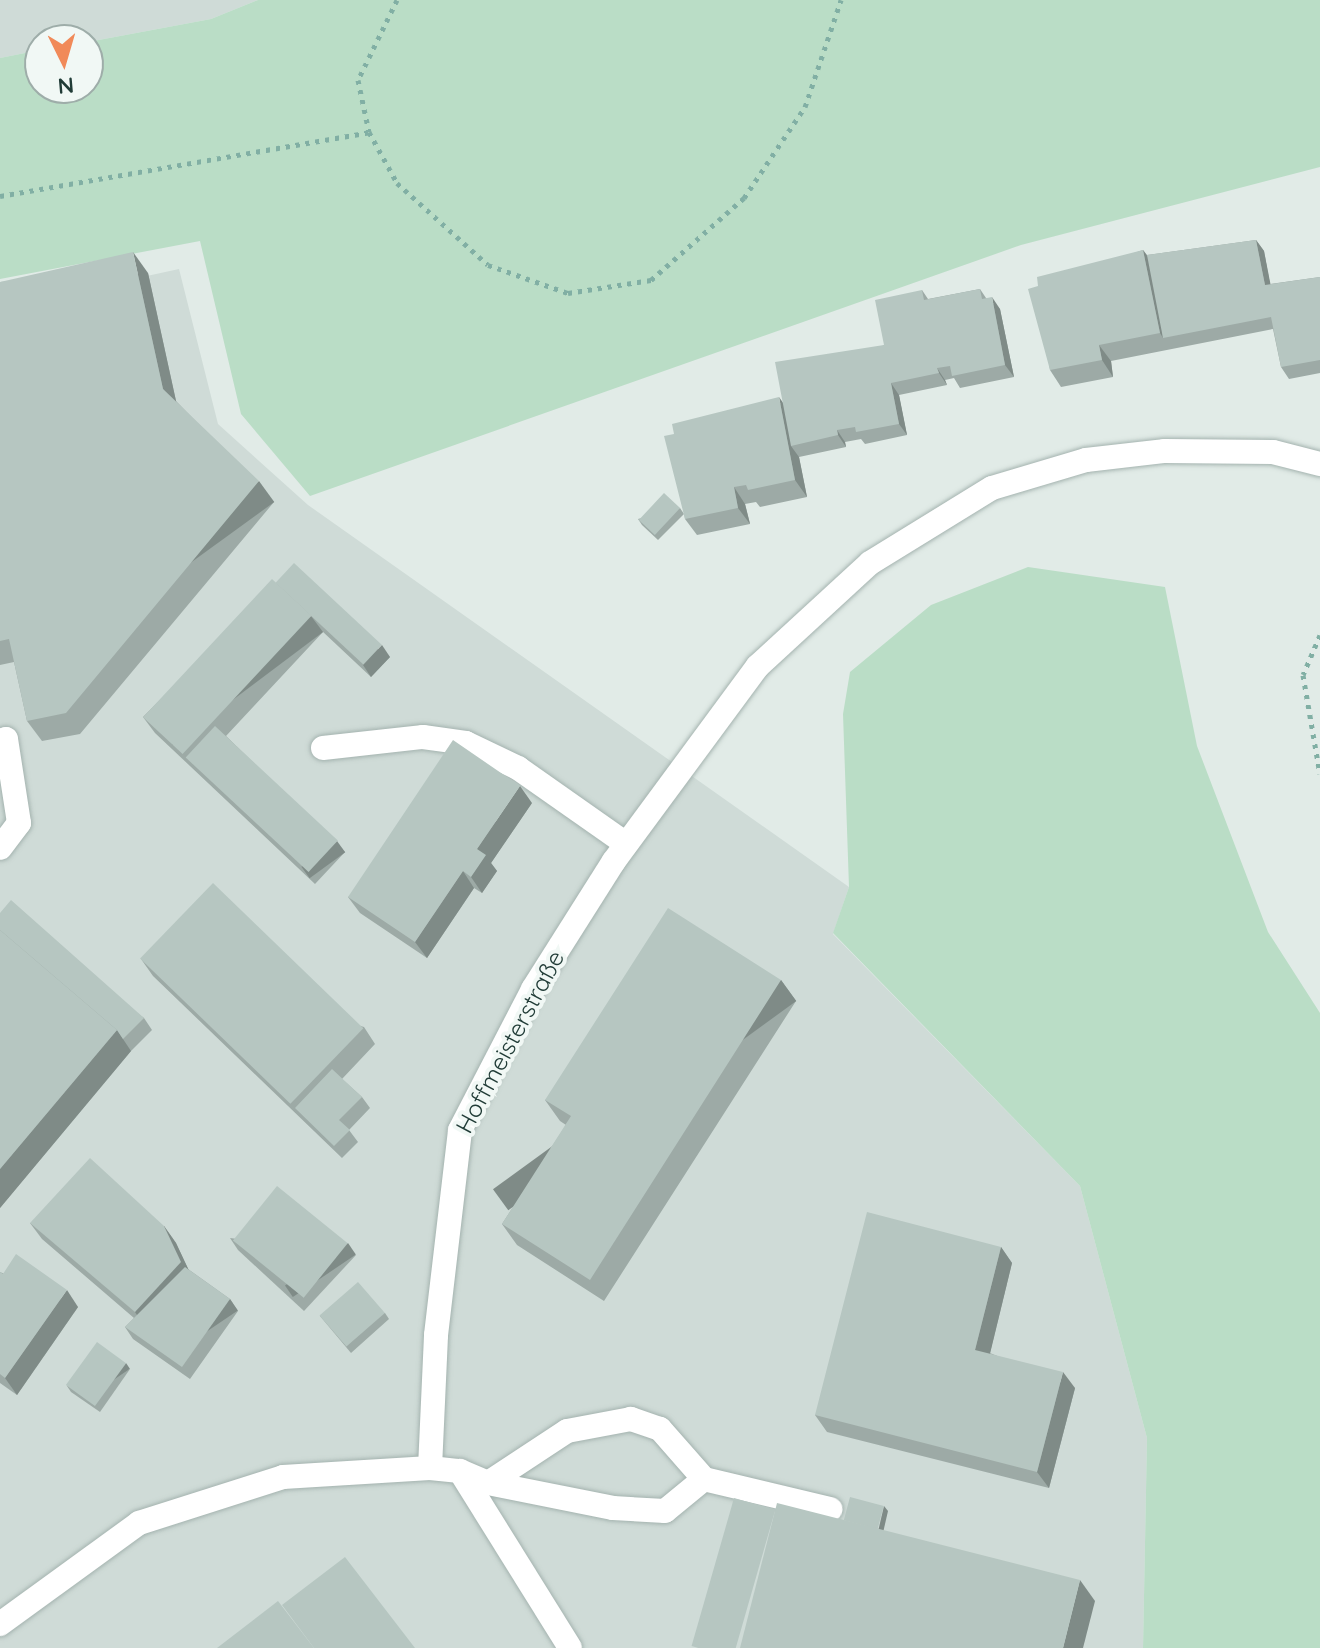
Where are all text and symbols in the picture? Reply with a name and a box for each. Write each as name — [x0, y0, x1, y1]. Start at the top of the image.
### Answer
north arrow — [24, 24, 104, 104]
text: N — [57, 71, 75, 101]
street label: Hoffmeisterstraße — [450, 946, 570, 1138]

